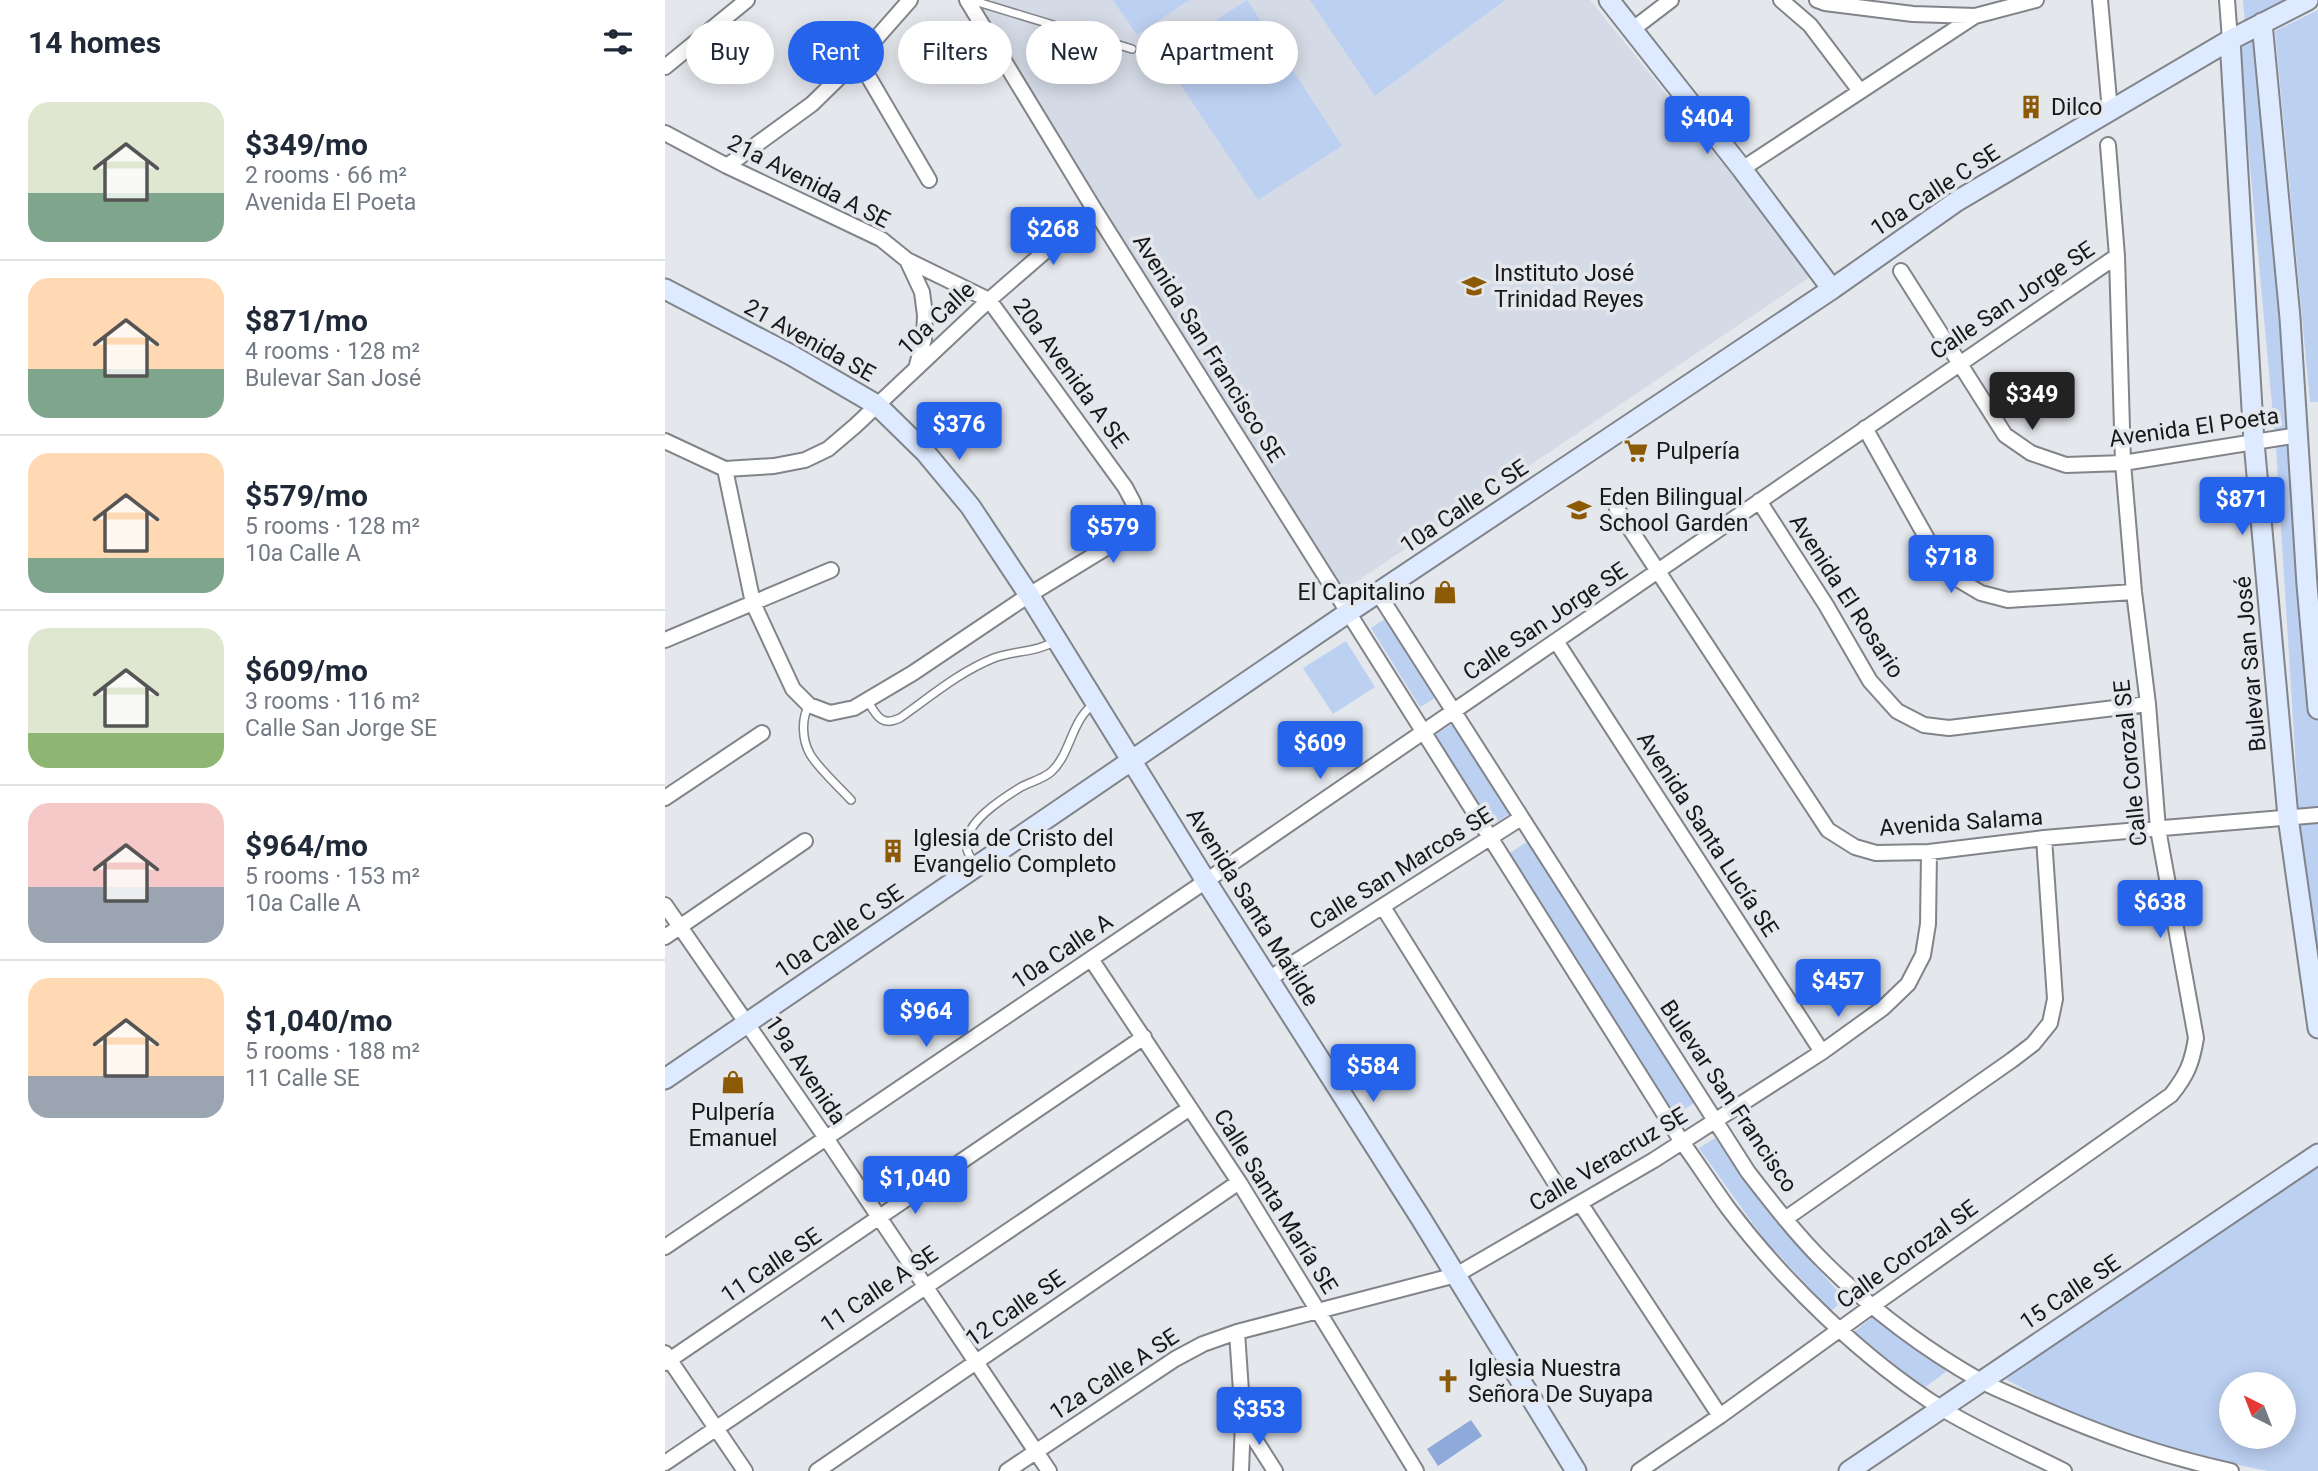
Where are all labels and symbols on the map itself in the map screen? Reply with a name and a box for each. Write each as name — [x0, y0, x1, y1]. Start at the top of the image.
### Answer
building icon: Dilco — [2017, 93, 2045, 121]
place label: Dilco — [2051, 94, 2102, 121]
pin: $404 — [1666, 96, 1748, 156]
street label: 21a Avenida A SE — [723, 129, 894, 234]
street label: 10a Calle C SE — [1866, 139, 2005, 242]
pin: $268 — [1012, 208, 1094, 267]
street label: Avenida San Francisco SE — [1127, 229, 1290, 467]
street label: Calle San Jorge SE — [1925, 236, 2099, 365]
place label: Instituto José Trinidad Reyes — [1494, 260, 1644, 313]
school or university icon: Instituto José Trinidad Reyes — [1460, 272, 1488, 300]
street label: 10a Calle — [892, 276, 980, 361]
street label: 21 Avenida SE — [740, 293, 880, 387]
street label: 20a Avenida A SE — [1007, 293, 1134, 453]
pin: $349 — [1991, 372, 2073, 432]
pin: $376 — [918, 402, 1000, 462]
street label: Avenida El Poeta — [2107, 402, 2281, 453]
supermarket icon: Pulpería — [1622, 437, 1650, 465]
place label: Pulpería — [1656, 438, 1740, 465]
street label: 10a Calle C SE — [1395, 454, 1533, 559]
pin: $871 — [2201, 477, 2283, 537]
place label: Eden Bilingual School Garden — [1599, 484, 1749, 537]
school or university icon: Eden Bilingual School Garden — [1565, 496, 1593, 524]
pin: $579 — [1072, 505, 1154, 565]
street label: Avenida El Rosario — [1784, 509, 1910, 683]
pin: $718 — [1910, 536, 1992, 595]
street label: Calle San Jorge SE — [1458, 557, 1632, 686]
street label: Bulevar San José — [2229, 575, 2272, 753]
shop icon: El Capitalino — [1431, 578, 1459, 606]
place label: El Capitalino — [1298, 579, 1425, 606]
street label: Calle Corozal SE — [2108, 678, 2153, 847]
pin: $609 — [1279, 722, 1361, 781]
street label: Avenida Santa Lucía SE — [1631, 727, 1784, 942]
street label: Calle San Marcos SE — [1305, 801, 1498, 936]
street label: Avenida Santa Matilde — [1181, 803, 1324, 1011]
street label: Avenida Salama — [1878, 803, 2044, 842]
place label: Iglesia de Cristo del Evangelio Completo — [913, 825, 1116, 878]
building icon: Iglesia de Cristo del Evangelio Completo — [879, 837, 907, 865]
street label: 10a Calle C SE — [770, 879, 908, 984]
pin: $638 — [2119, 880, 2201, 940]
street label: 10a Calle A — [1007, 908, 1118, 995]
pin: $457 — [1797, 960, 1879, 1019]
pin: $964 — [885, 990, 967, 1049]
street label: Bulevar San Francisco — [1654, 995, 1803, 1197]
street label: 19a Avenida — [759, 1011, 852, 1130]
pin: $584 — [1332, 1044, 1414, 1104]
shop icon: Pulpería Emanuel — [719, 1068, 747, 1096]
place label: Pulpería Emanuel — [689, 1099, 777, 1152]
street label: Calle Veracruz SE — [1525, 1102, 1692, 1217]
street label: Calle Santa María SE — [1208, 1104, 1343, 1298]
pin: $1,040 — [858, 1156, 972, 1216]
street label: Calle Corozal SE — [1832, 1194, 1983, 1314]
street label: 11 Calle SE — [716, 1222, 826, 1309]
street label: 11 Calle A SE — [816, 1240, 943, 1339]
street label: 15 Calle SE — [2015, 1249, 2125, 1336]
street label: 12 Calle SE — [960, 1264, 1070, 1352]
street label: 12a Calle A SE — [1045, 1323, 1184, 1426]
place label: Iglesia Nuestra Señora De Suyapa — [1468, 1355, 1653, 1408]
church icon: Iglesia Nuestra Señora De Suyapa — [1434, 1367, 1462, 1395]
north arrow — [2219, 1372, 2296, 1449]
pin: $353 — [1218, 1388, 1300, 1447]

